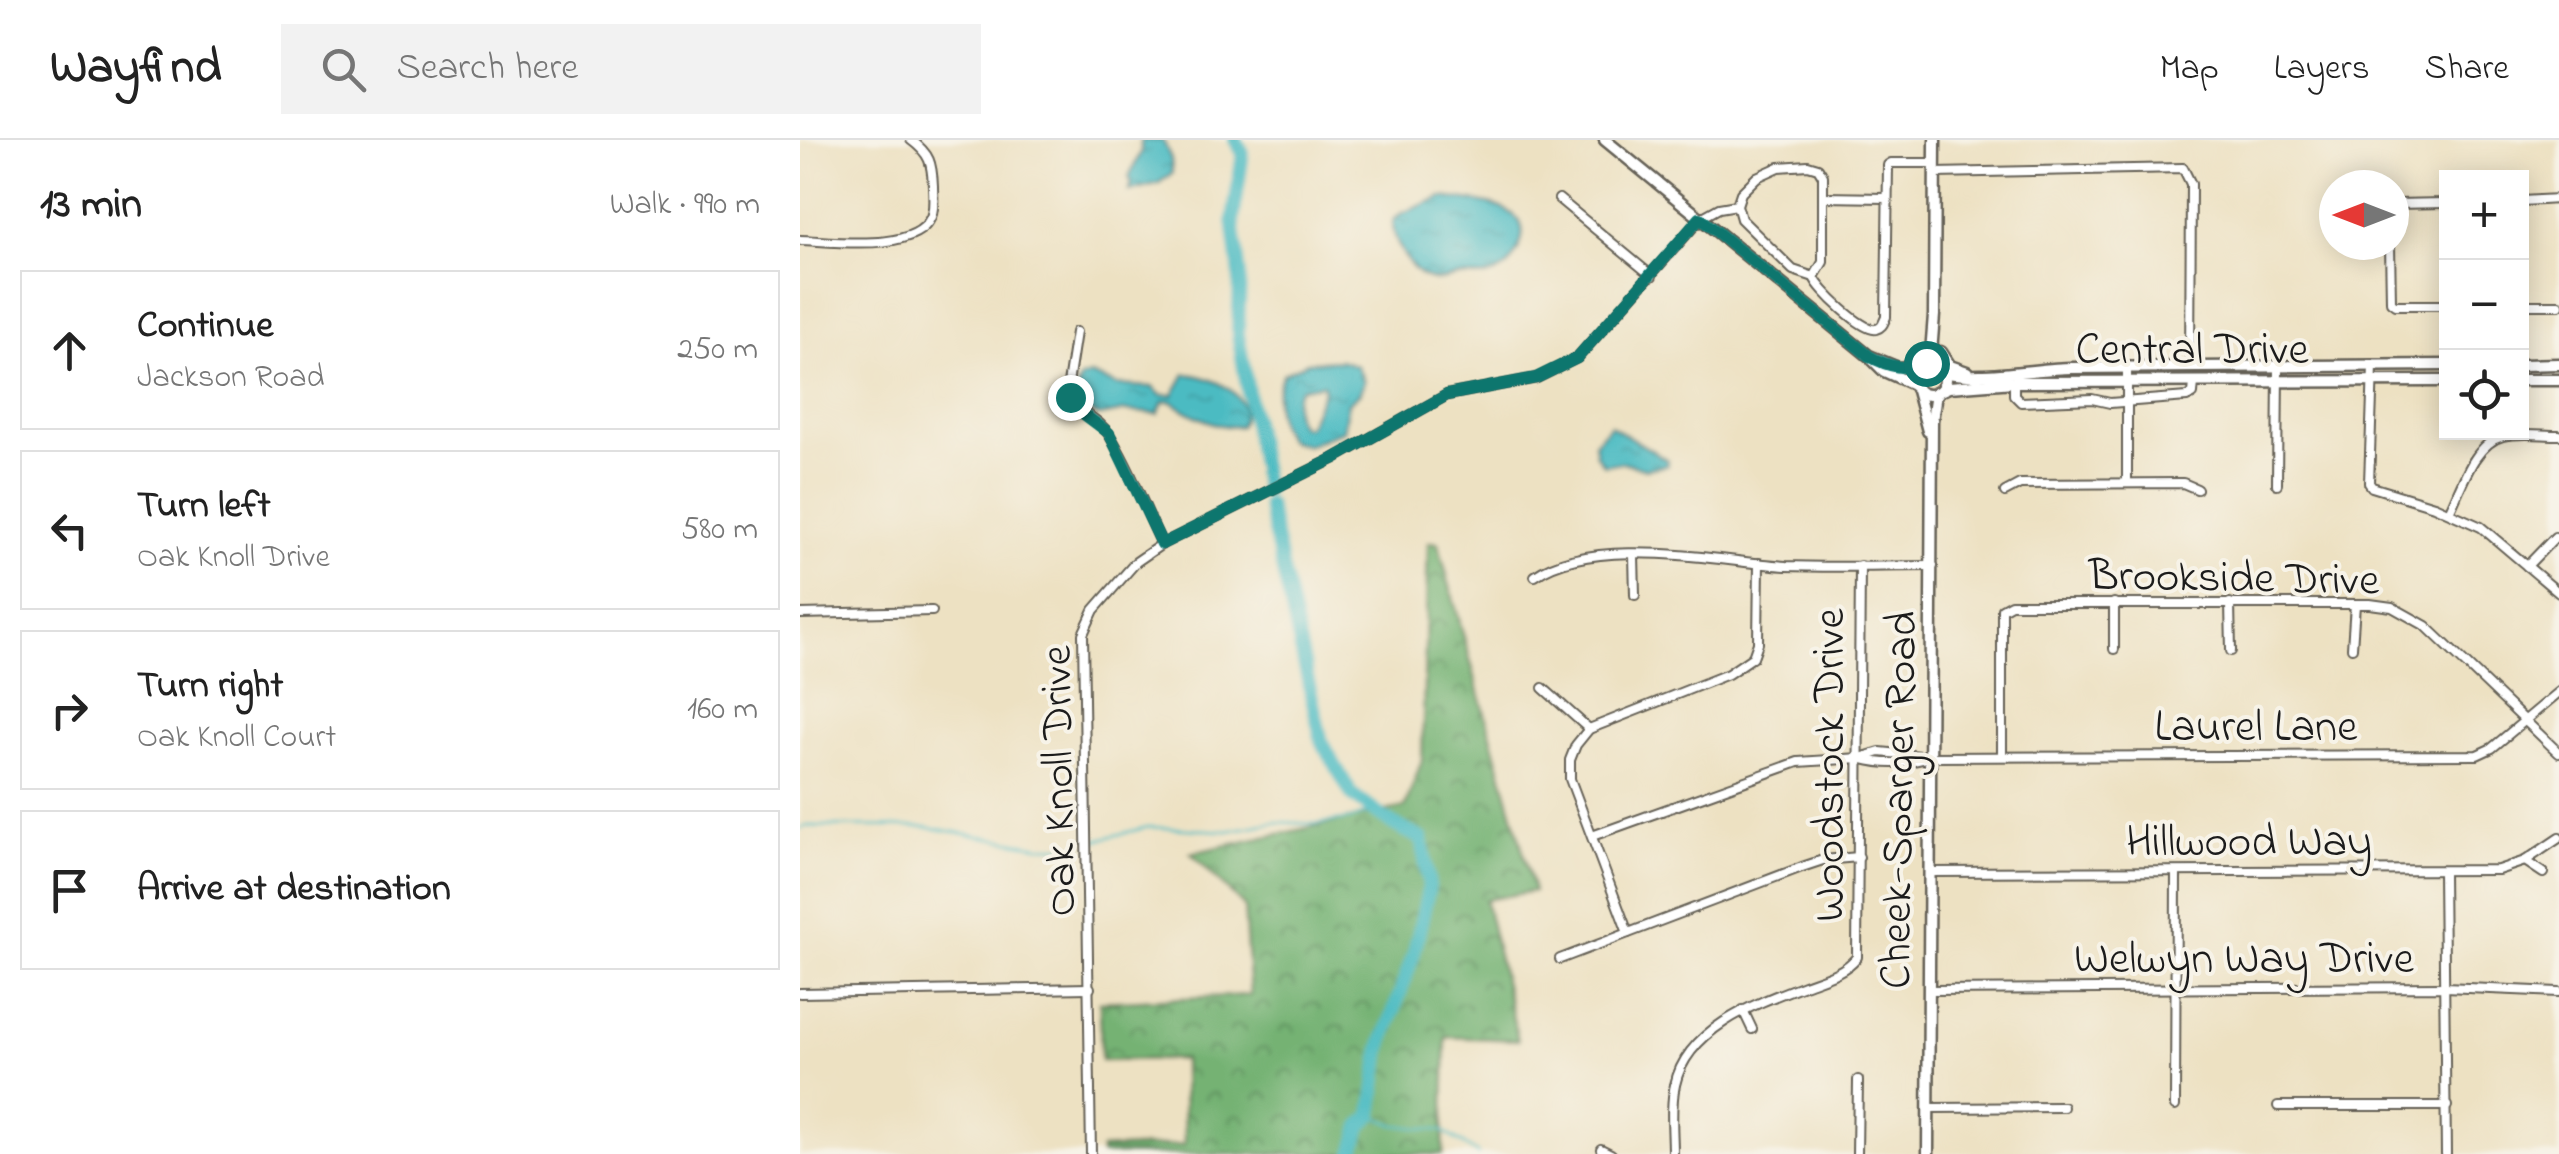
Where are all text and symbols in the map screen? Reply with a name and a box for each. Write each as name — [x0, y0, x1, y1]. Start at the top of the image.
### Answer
search box — [281, 24, 981, 114]
text: Wayfind — [50, 34, 221, 104]
text: Search here — [396, 41, 578, 97]
icon: search — [316, 42, 371, 97]
text: Map — [2160, 44, 2219, 95]
text: Layers — [2274, 44, 2369, 95]
text: Share — [2424, 44, 2509, 95]
north arrow — [2319, 170, 2409, 260]
map controls — [2439, 170, 2529, 440]
button: + — [2439, 170, 2529, 260]
text: 13 min — [40, 175, 142, 236]
text: Walk · 990 m — [610, 182, 760, 229]
button: − — [2439, 260, 2529, 350]
text: Continue — [137, 299, 273, 355]
street label: Central Drive — [2075, 319, 2309, 385]
icon: ahead — [42, 323, 97, 378]
text: 250 m — [677, 327, 758, 374]
route start — [1904, 341, 1950, 387]
button: locate — [2439, 350, 2529, 440]
text: Jackson Road — [137, 355, 324, 402]
route end — [1048, 375, 1094, 421]
text: Turn left — [137, 479, 270, 535]
icon: left — [42, 503, 97, 558]
text: 580 m — [681, 507, 758, 554]
text: Oak Knoll Drive — [137, 535, 330, 582]
street label: Brookside Drive — [2087, 544, 2381, 616]
street label: Woodstock Drive — [1799, 608, 1865, 922]
street label: Cheek-Sparger Road — [1865, 610, 1938, 990]
street label: Oak Knoll Drive — [1026, 644, 1096, 917]
text: Turn right — [137, 659, 283, 715]
icon: right — [42, 683, 97, 738]
text: 160 m — [687, 687, 758, 734]
street label: Laurel Lane — [2155, 696, 2358, 762]
text: Oak Knoll Court — [137, 715, 336, 762]
street label: Hillwood Way — [2126, 811, 2372, 877]
text: Arrive at destination — [137, 862, 451, 918]
icon: arrive — [42, 863, 97, 918]
street label: Welwyn Way Drive — [2074, 928, 2415, 994]

